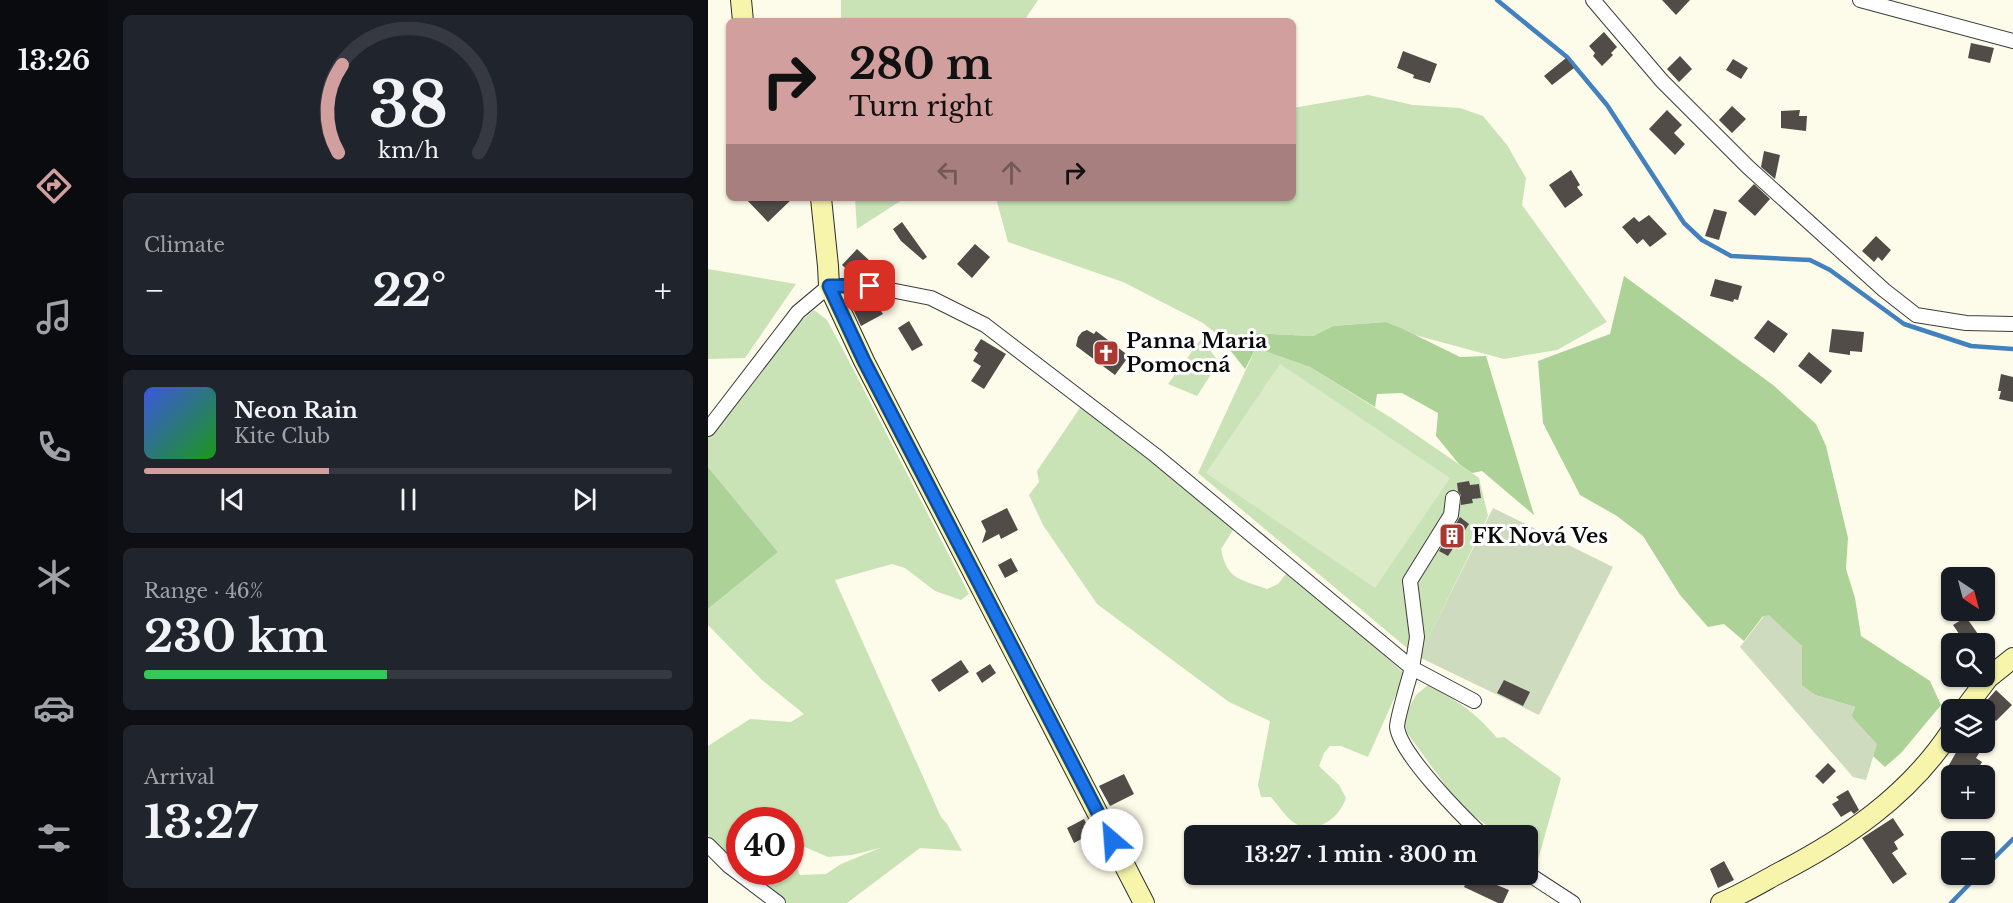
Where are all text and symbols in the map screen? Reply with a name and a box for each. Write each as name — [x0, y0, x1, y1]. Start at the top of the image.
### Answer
text: 280 m — [849, 38, 992, 90]
icon: right — [750, 42, 828, 120]
text: 13:26 — [18, 44, 90, 77]
text: 38 — [368, 66, 448, 144]
text: Turn right — [849, 90, 993, 123]
text: km/h — [378, 138, 439, 165]
icon: left — [932, 156, 965, 189]
icon: ahead — [995, 156, 1028, 189]
icon: right — [1058, 156, 1091, 189]
icon: directions — [33, 165, 75, 207]
text: Climate — [144, 233, 225, 257]
pin — [844, 260, 895, 311]
text: 22° — [373, 262, 446, 318]
icon: arrive — [853, 269, 886, 302]
text: − — [144, 270, 165, 311]
text: + — [654, 270, 672, 311]
icon: music — [33, 296, 75, 338]
place label: Panna Maria Pomocná — [1126, 328, 1267, 378]
church icon: Panna Maria Pomocná — [1091, 338, 1121, 368]
text: Neon Rain — [234, 397, 358, 424]
text: Kite Club — [234, 424, 330, 448]
icon: phone — [33, 426, 75, 468]
icon: previous — [216, 483, 249, 516]
icon: pause — [392, 483, 425, 516]
icon: next — [568, 483, 601, 516]
building icon: FK Nová Ves — [1437, 521, 1467, 551]
place label: FK Nová Ves — [1472, 523, 1608, 549]
icon: climate — [33, 556, 75, 598]
north arrow — [1941, 567, 1995, 621]
map controls — [1941, 567, 1995, 885]
text: Range · 46% — [144, 579, 263, 603]
text: 230 km — [144, 608, 328, 664]
button: search — [1941, 633, 1995, 687]
icon: car — [33, 687, 75, 729]
button: layers — [1941, 699, 1995, 753]
text: Arrival — [144, 765, 215, 789]
button: + — [1941, 765, 1995, 819]
text: 13:27 — [144, 794, 258, 850]
speed limit sign: 40 — [726, 807, 804, 885]
position arrow — [1080, 808, 1144, 872]
icon: filters — [33, 817, 75, 859]
button: − — [1941, 831, 1995, 885]
text: 13:27 · 1 min · 300 m — [1245, 841, 1477, 868]

